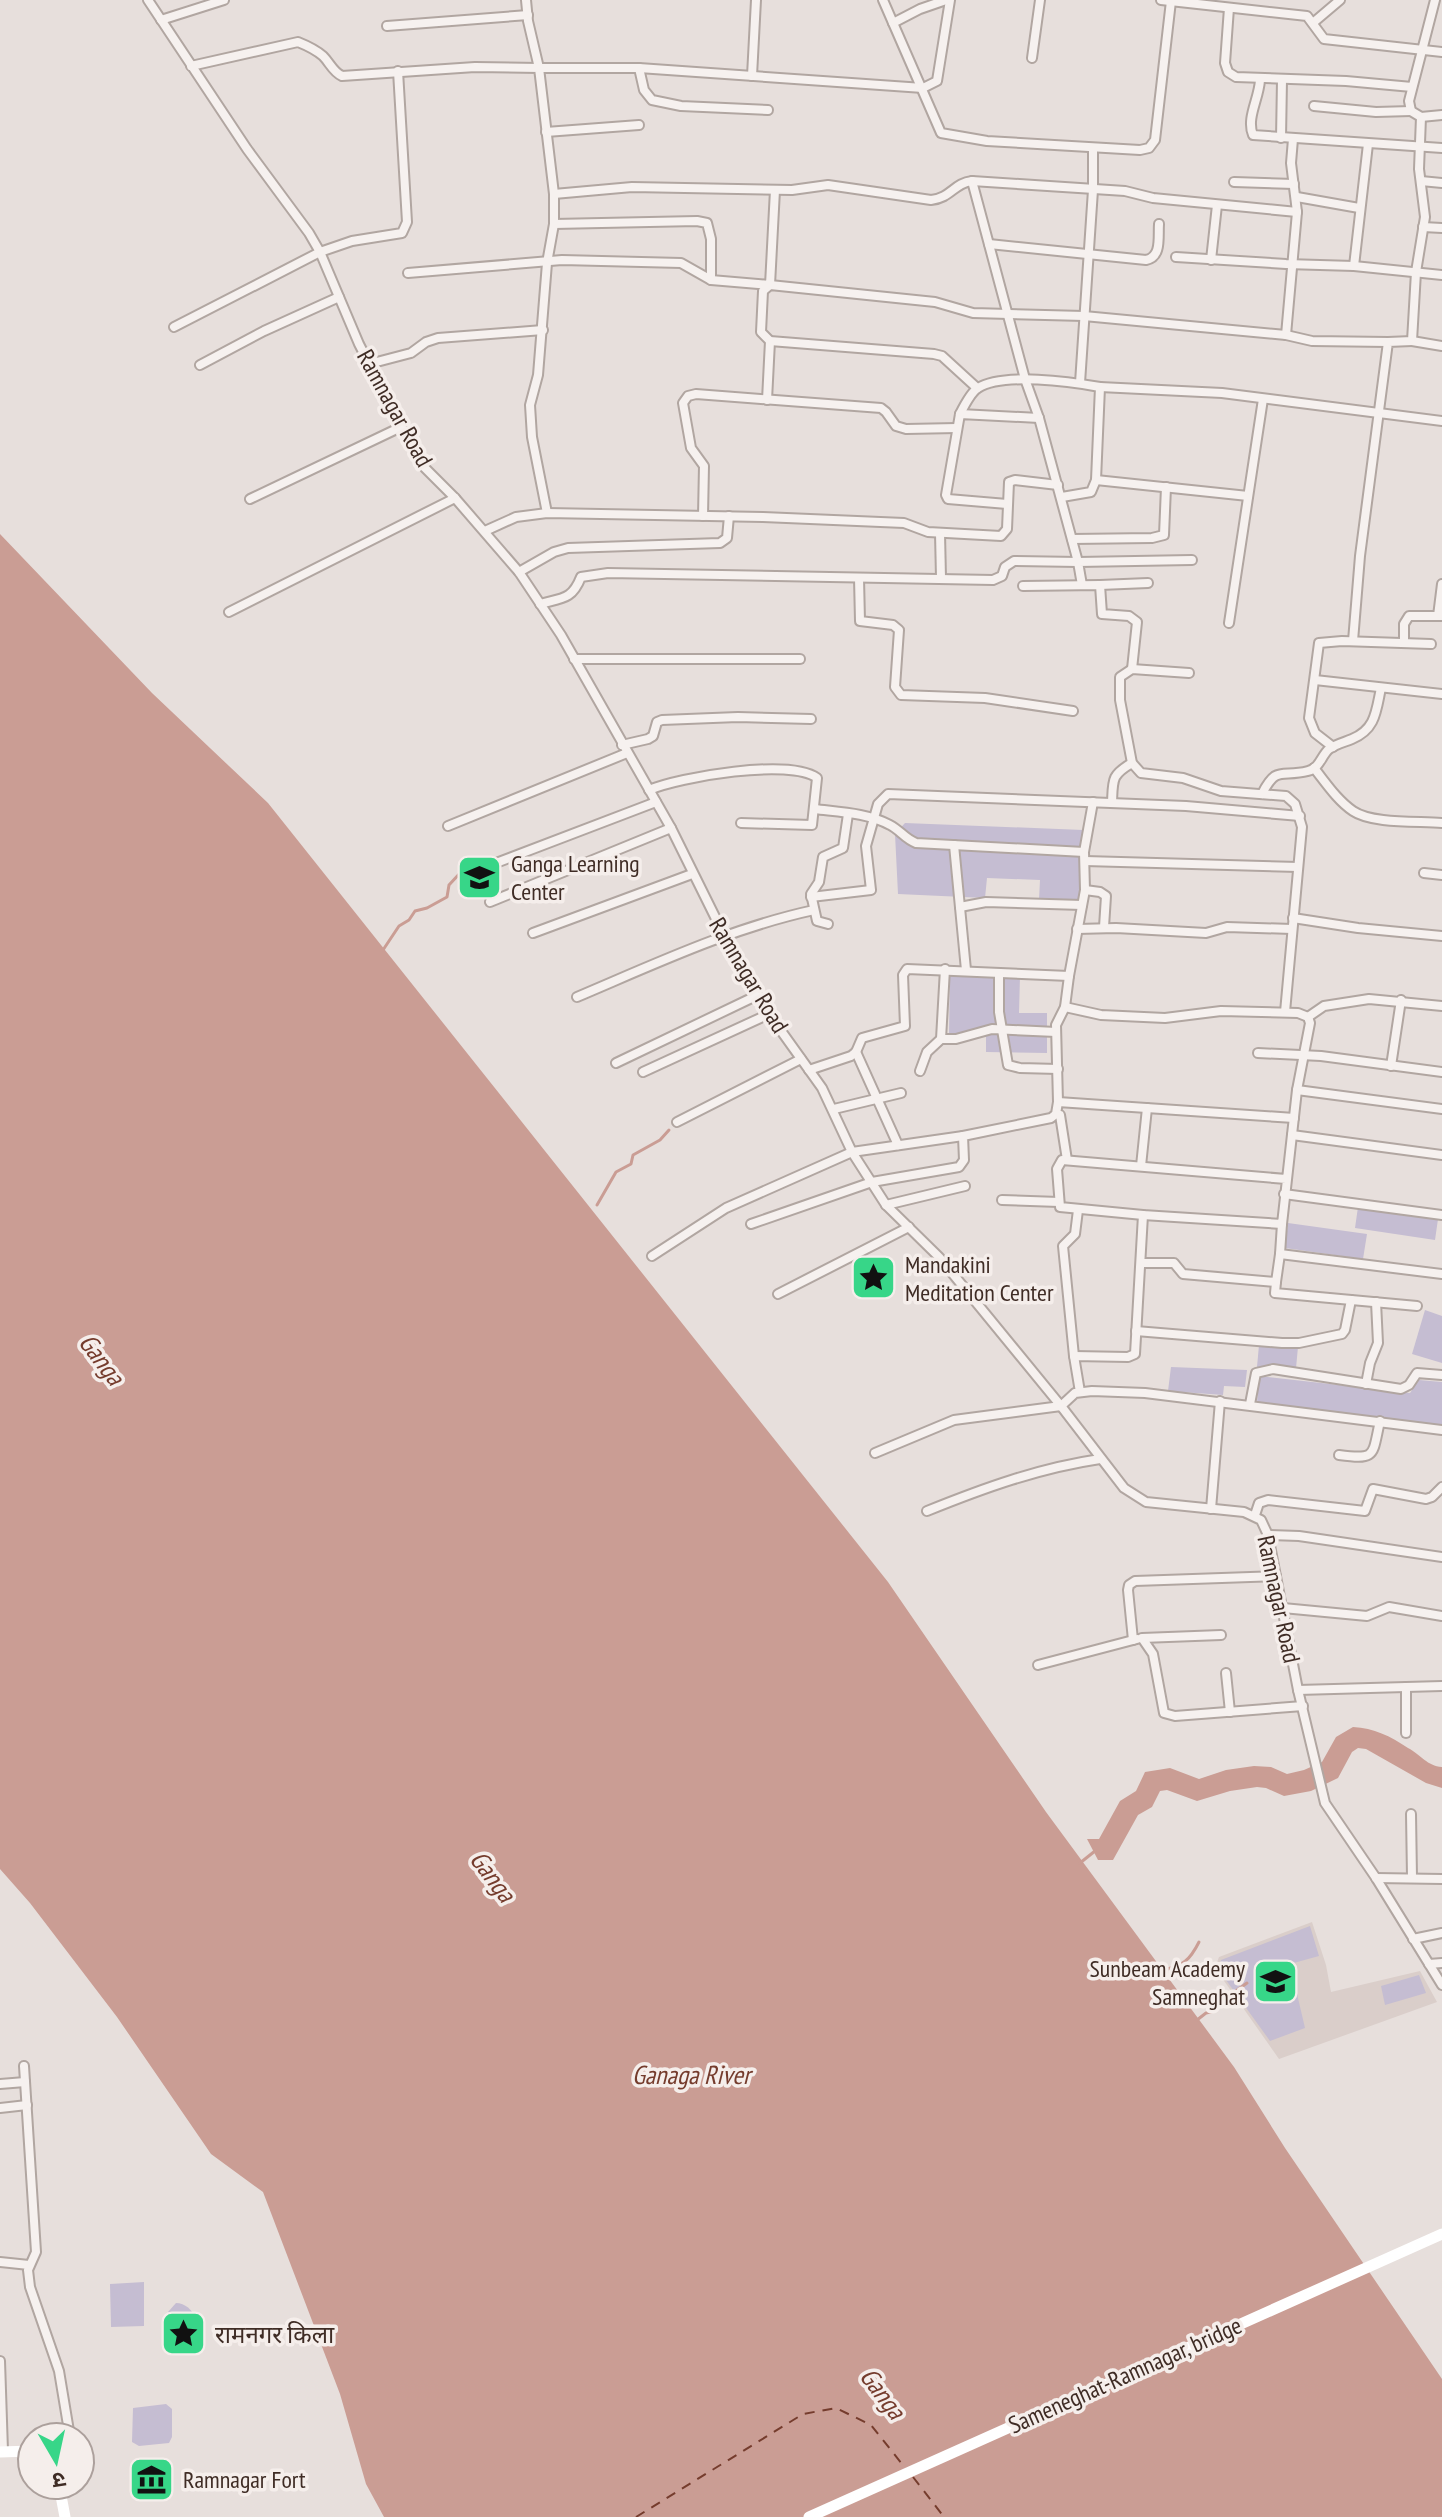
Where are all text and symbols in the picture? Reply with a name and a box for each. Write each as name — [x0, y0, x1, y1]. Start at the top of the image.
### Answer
street label: Ramnagar Road — [350, 344, 440, 472]
place label: Ganga Learning Center — [511, 848, 640, 907]
school or university icon: Ganga Learning Center — [456, 853, 504, 901]
street label: Ramnagar Road — [702, 912, 796, 1038]
place label: Mandakini Meditation Center — [905, 1249, 1054, 1308]
place icon: Mandakini Meditation Center — [850, 1254, 898, 1302]
water label: Ganga — [72, 1327, 133, 1393]
street label: Ramnagar Road — [1250, 1532, 1308, 1666]
water label: Ganga — [463, 1844, 524, 1910]
place label: Sunbeam Academy Samneghat — [1090, 1953, 1245, 2012]
school or university icon: Sunbeam Academy Samneghat — [1252, 1958, 1300, 2006]
water label: Ganaga River — [632, 2058, 754, 2091]
place icon: रामनगर किला — [160, 2310, 208, 2358]
street label: Sameneghat-Ramnagar, bridge — [1003, 2310, 1247, 2440]
place label: रामनगर किला — [215, 2319, 335, 2350]
water label: Ganga — [853, 2361, 914, 2427]
north arrow — [16, 2421, 96, 2501]
museum icon: Ramnagar Fort — [128, 2455, 176, 2503]
place label: Ramnagar Fort — [183, 2464, 306, 2495]
text: उ — [49, 2466, 68, 2496]

